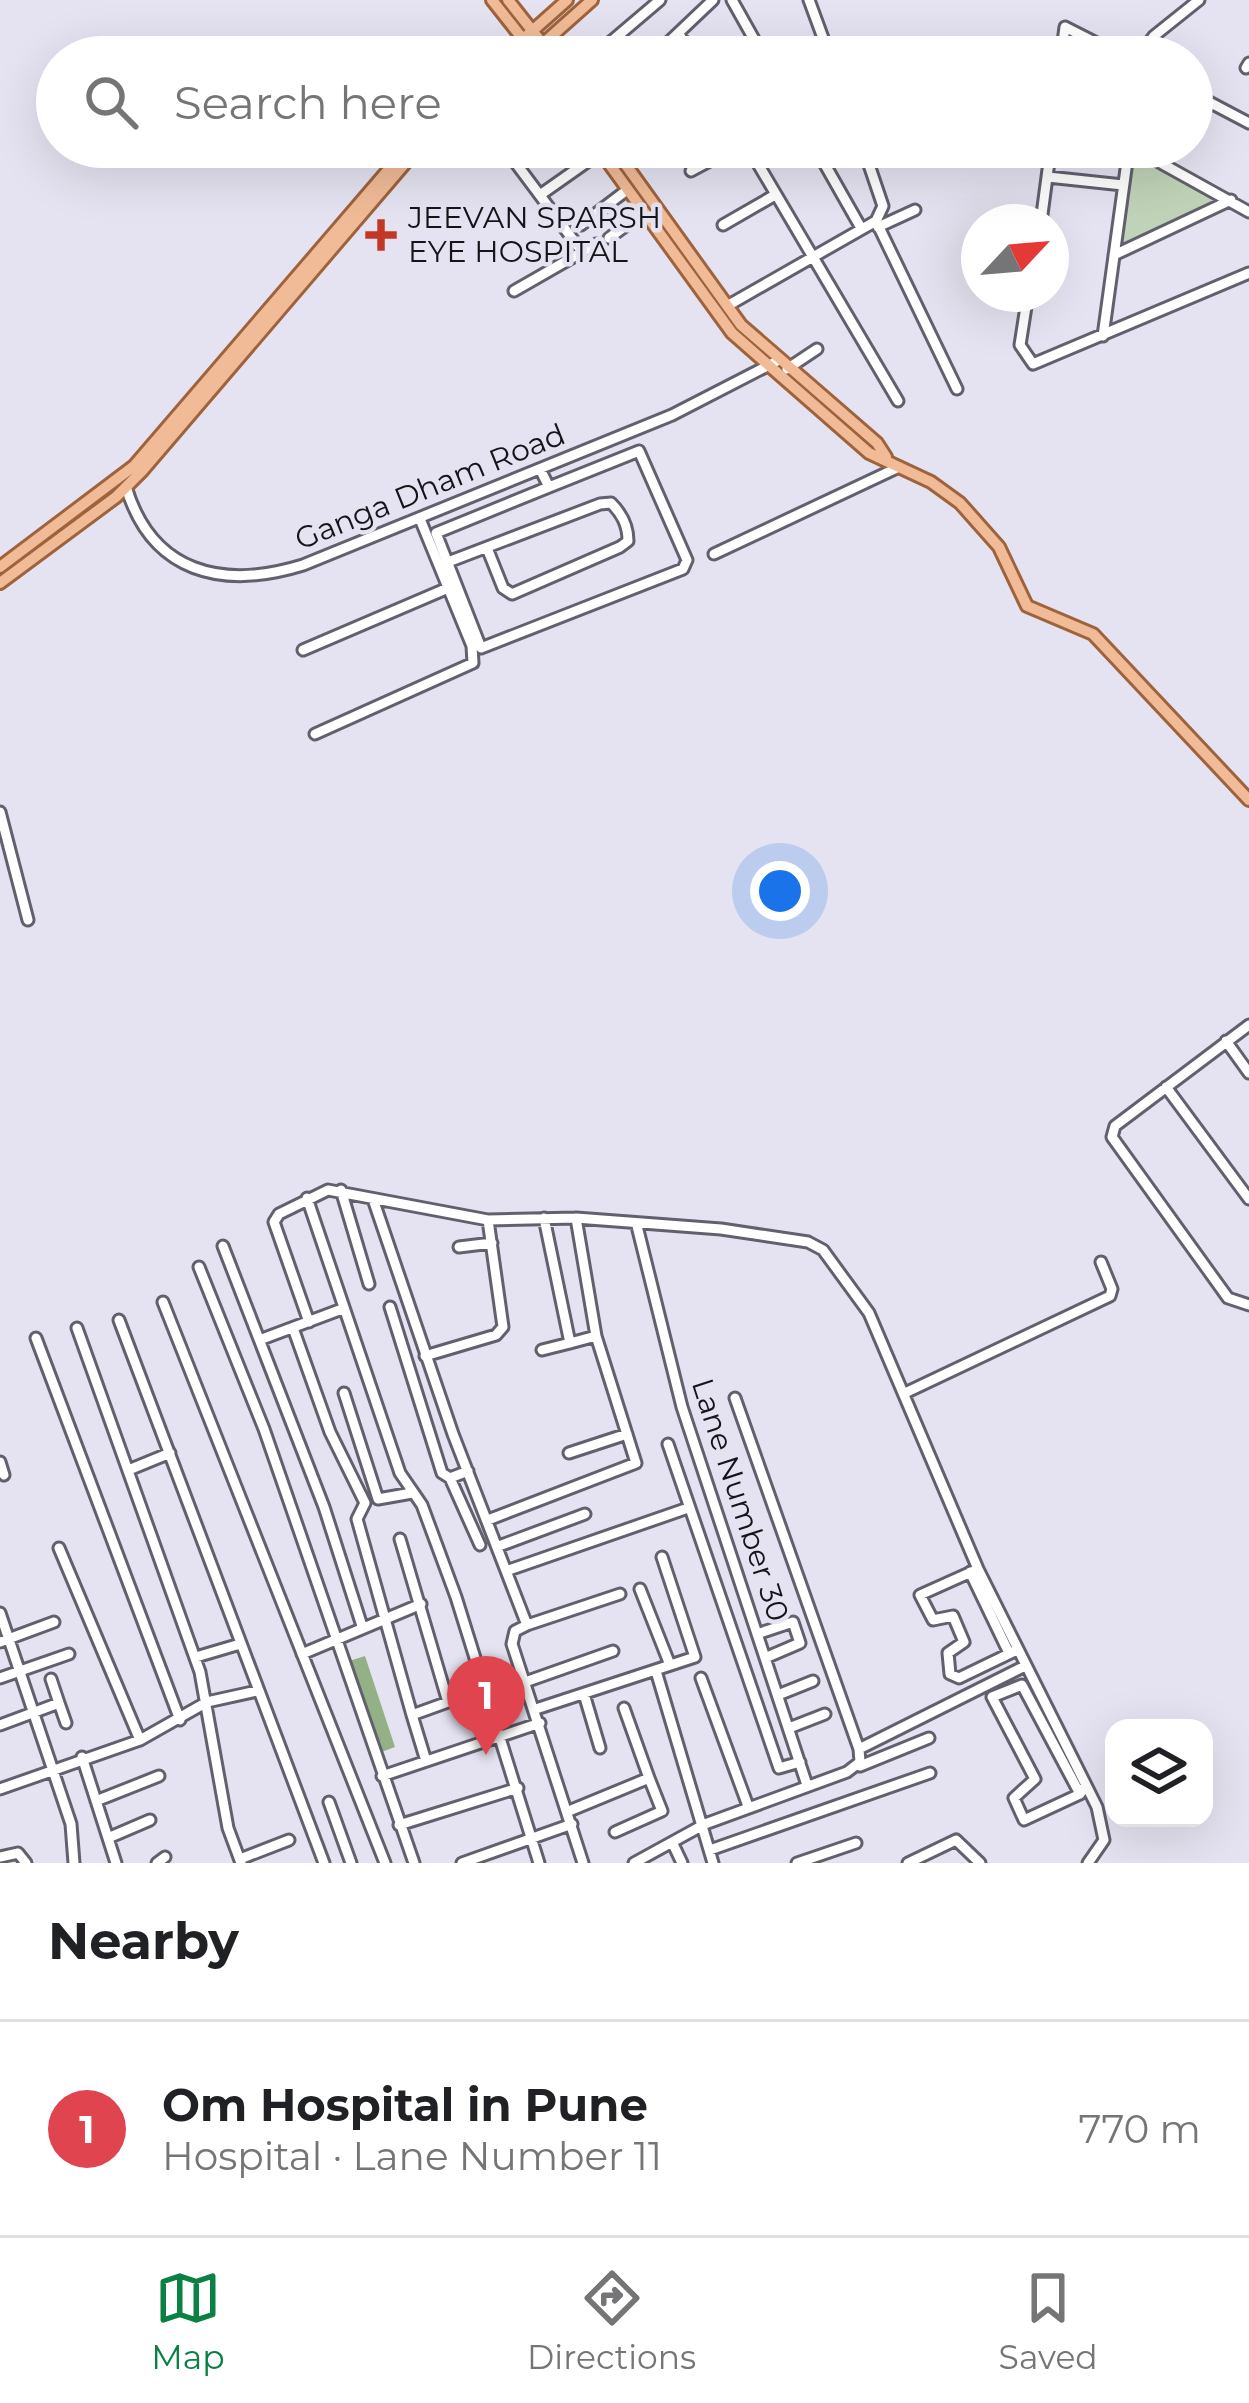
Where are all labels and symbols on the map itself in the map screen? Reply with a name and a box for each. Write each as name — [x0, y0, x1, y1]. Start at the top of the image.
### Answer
place label: JEEVAN SPARSH EYE HOSPITAL — [407, 199, 661, 270]
north arrow — [961, 204, 1069, 312]
marker: JEEVAN SPARSH EYE HOSPITAL — [365, 219, 397, 251]
street label: Ganga Dham Road — [289, 415, 570, 558]
your location — [750, 861, 810, 921]
street label: Lane Number 30 — [684, 1374, 797, 1626]
pin: 1 — [447, 1656, 525, 1755]

